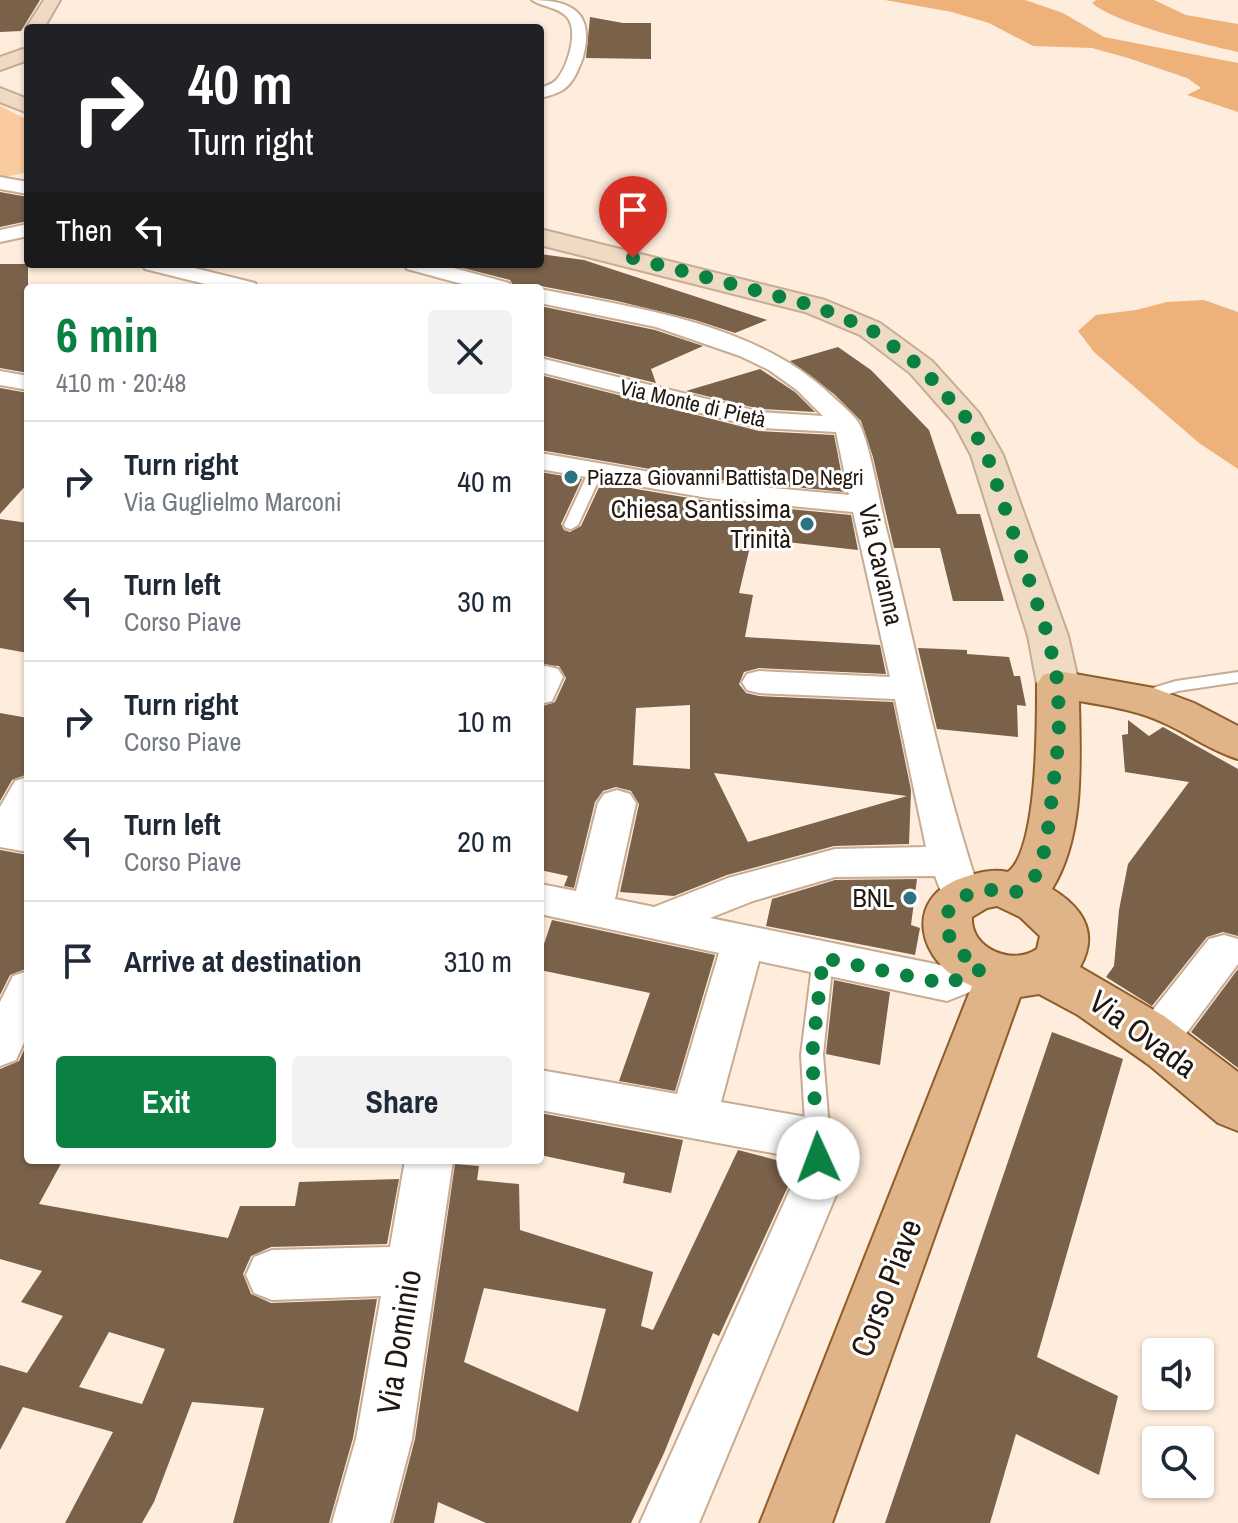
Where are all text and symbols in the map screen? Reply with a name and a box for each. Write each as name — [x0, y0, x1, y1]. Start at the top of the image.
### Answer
text: 40 m — [188, 46, 293, 121]
icon: right — [56, 56, 160, 160]
text: Turn right — [188, 118, 313, 166]
pin — [599, 176, 667, 258]
icon: arrive — [611, 188, 655, 232]
icon: left — [128, 208, 172, 252]
text: Then — [56, 210, 112, 250]
text: 6 min — [56, 302, 159, 367]
button: close — [428, 310, 512, 394]
text: 410 m · 20:48 — [56, 365, 186, 400]
street label: Via Monte di Pietà — [617, 372, 769, 434]
text: Turn right — [124, 444, 238, 484]
icon: right — [56, 459, 100, 503]
text: 40 m — [457, 461, 512, 501]
place label: Piazza Giovanni Battista De Negri — [587, 462, 864, 492]
marker: Piazza Giovanni Battista De Negri — [562, 468, 580, 486]
text: Via Guglielmo Marconi — [124, 484, 342, 519]
place label: Chiesa Santissima Trinità — [611, 491, 791, 556]
street label: Via Cavanna — [851, 501, 912, 629]
marker: Chiesa Santissima Trinità — [798, 515, 816, 533]
text: Turn left — [124, 564, 221, 604]
icon: left — [56, 579, 100, 623]
text: 30 m — [457, 581, 512, 621]
text: Corso Piave — [124, 604, 241, 639]
text: Turn right — [124, 684, 238, 724]
icon: right — [56, 699, 100, 743]
text: 10 m — [457, 701, 512, 741]
text: Corso Piave — [124, 724, 241, 759]
text: Turn left — [124, 804, 221, 844]
icon: left — [56, 819, 100, 863]
text: 20 m — [457, 821, 512, 861]
text: Corso Piave — [124, 844, 241, 879]
place label: BNL — [853, 880, 894, 915]
marker: BNL — [901, 889, 919, 907]
icon: arrive — [56, 939, 100, 983]
text: Arrive at destination — [124, 941, 362, 981]
text: 310 m — [444, 941, 512, 981]
street label: Via Ovada — [1081, 980, 1206, 1088]
button: Exit — [56, 1056, 276, 1148]
button: Share — [292, 1056, 512, 1148]
position arrow — [776, 1116, 860, 1200]
street label: Corso Piave — [840, 1213, 931, 1363]
street label: Via Dominio — [366, 1267, 431, 1417]
map controls — [1142, 1338, 1214, 1498]
button: sound — [1142, 1338, 1214, 1410]
button: search — [1142, 1426, 1214, 1498]

